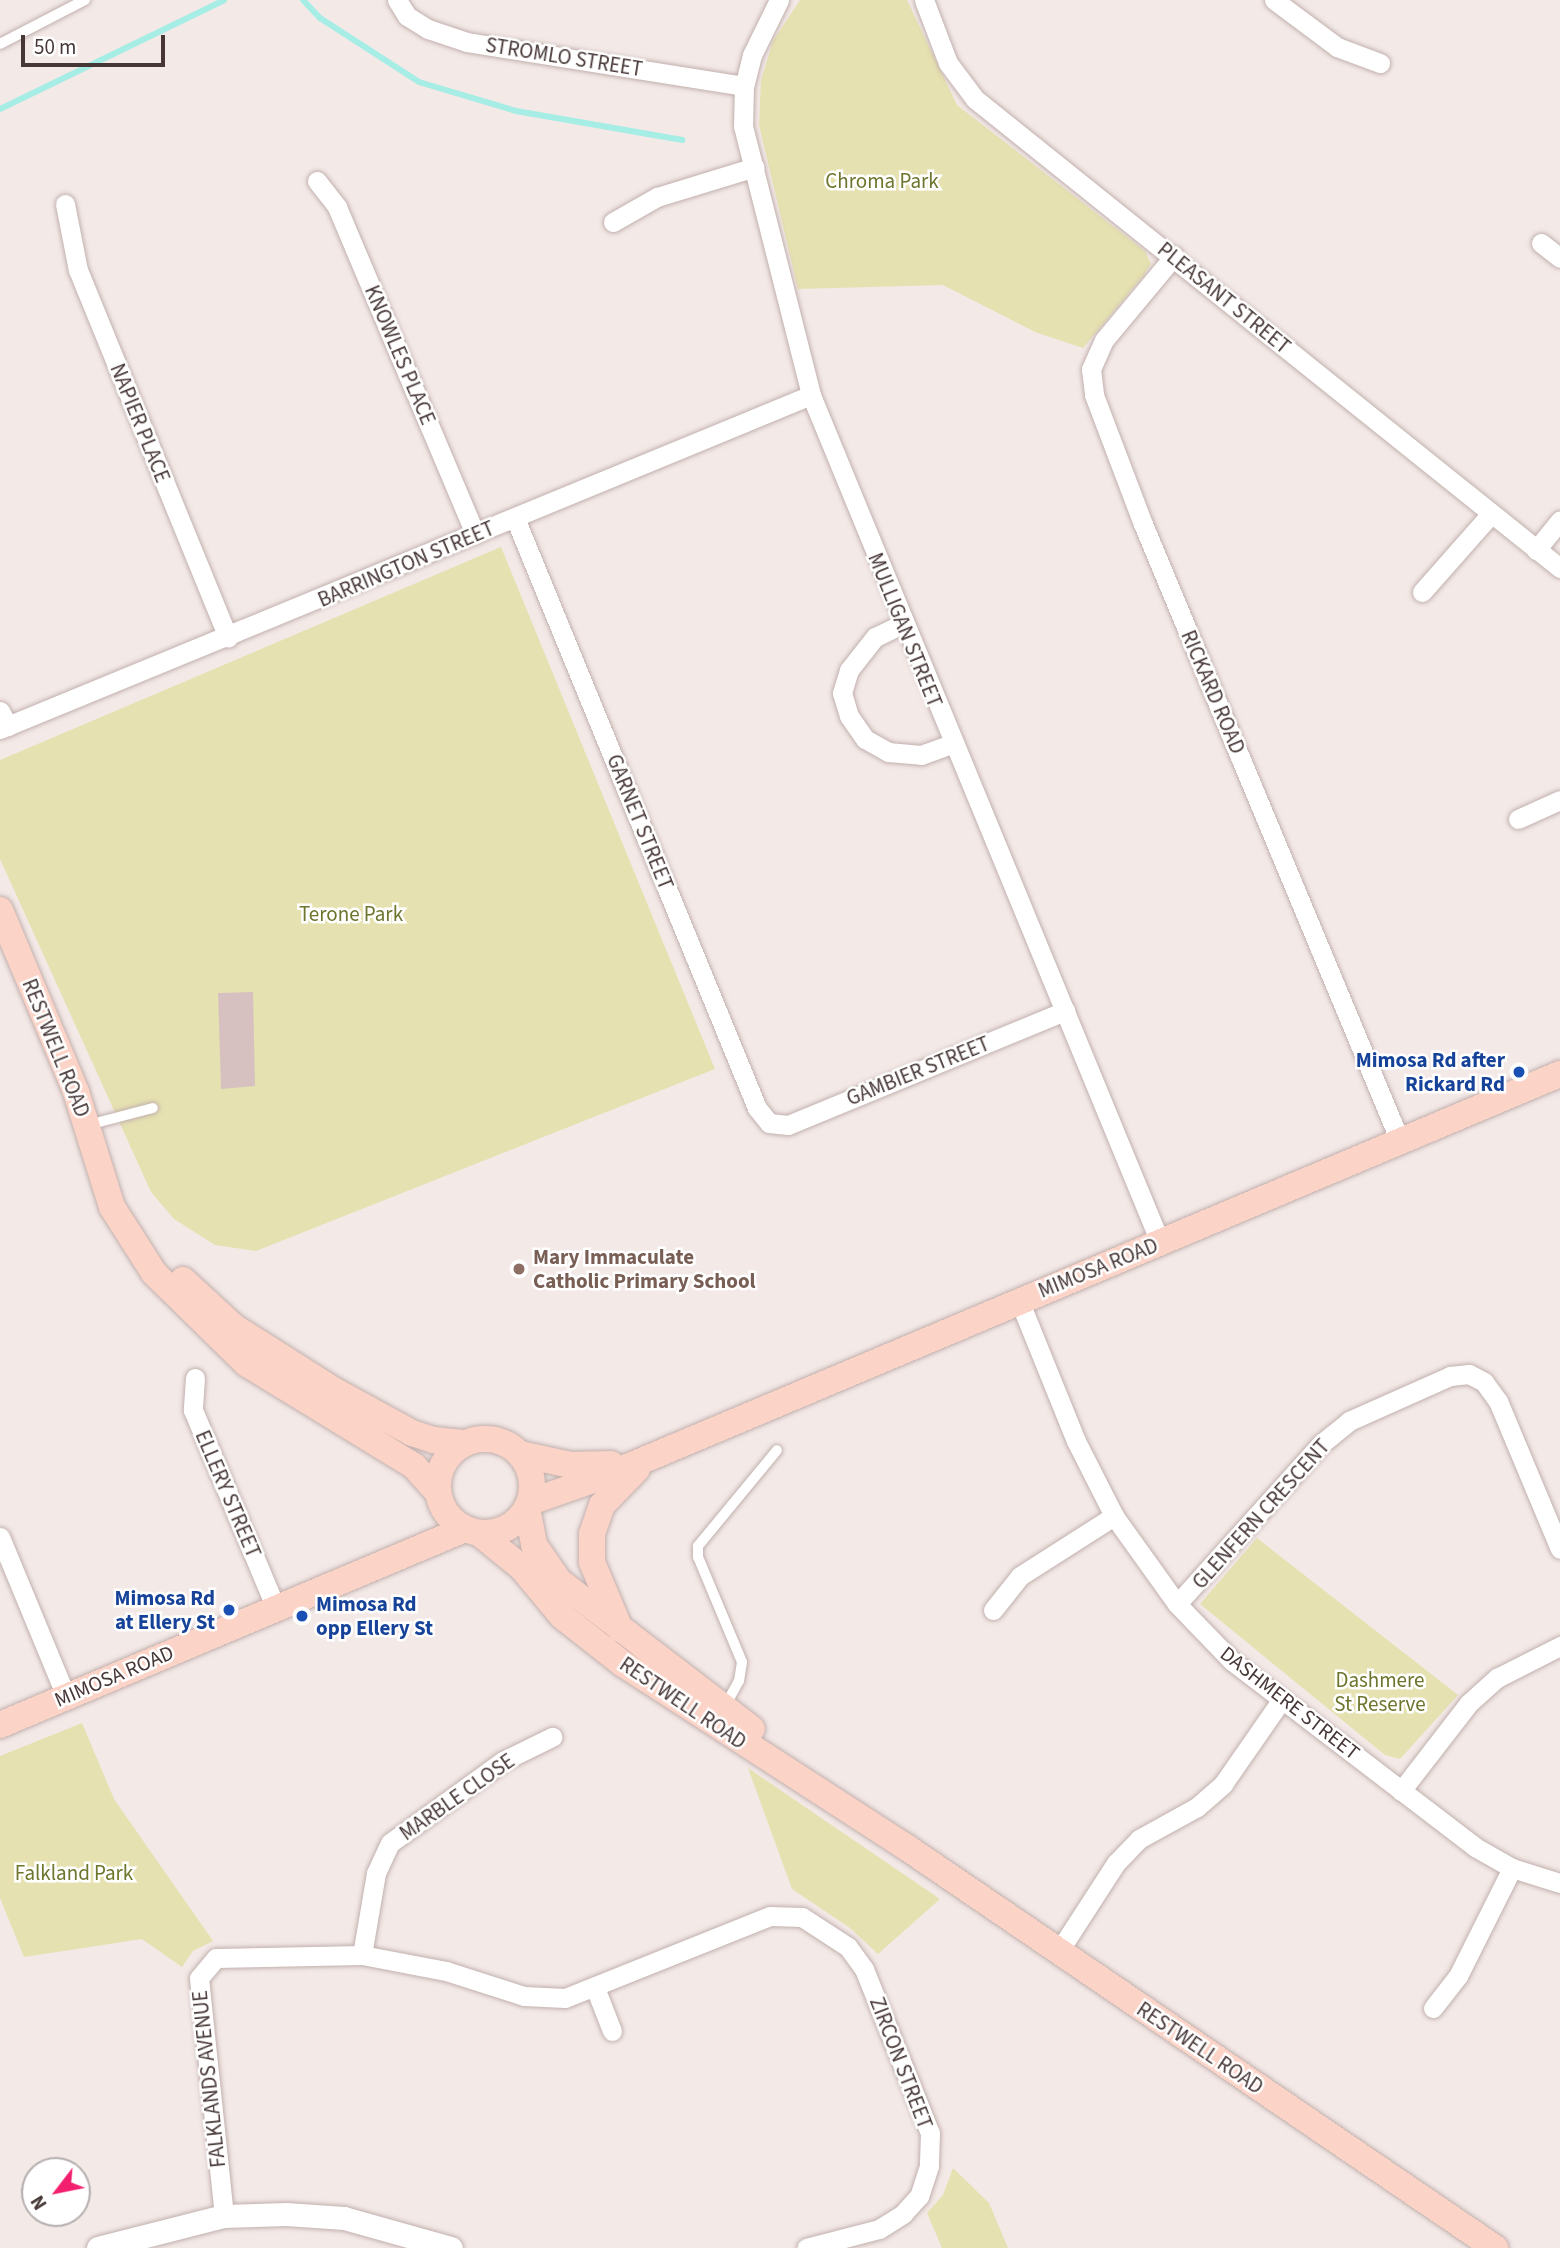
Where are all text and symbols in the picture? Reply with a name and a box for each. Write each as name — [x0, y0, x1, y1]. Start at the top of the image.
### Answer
scale bar — [24, 21, 168, 65]
text: 50 m — [34, 32, 76, 62]
street label: STROMLO STREET — [484, 32, 644, 82]
park label: Chroma Park — [825, 168, 939, 194]
street label: PLEASANT STREET — [1152, 237, 1296, 359]
street label: KNOWLES PLACE — [359, 281, 441, 429]
street label: NAPIER PLACE — [105, 360, 175, 486]
street label: BARRINGTON STREET — [314, 515, 498, 613]
street label: MULLIGAN STREET — [863, 549, 947, 711]
street label: RICKARD ROAD — [1176, 626, 1250, 758]
street label: GARNET STREET — [601, 751, 679, 893]
park label: Terone Park — [299, 901, 403, 927]
street label: RESTWELL ROAD — [17, 975, 95, 1121]
street label: GAMBIER STREET — [843, 1031, 993, 1111]
place label: Mimosa Rd after Rickard Rd — [1356, 1047, 1505, 1097]
marker: Mimosa Rd after Rickard Rd — [1511, 1064, 1527, 1080]
street label: MIMOSA ROAD — [1034, 1233, 1162, 1303]
place label: Mary Immaculate Catholic Primary School — [533, 1244, 756, 1294]
marker: Mary Immaculate Catholic Primary School — [511, 1261, 527, 1277]
street label: ELLERY STREET — [190, 1426, 266, 1562]
street label: GLENFERN CRESCENT — [1187, 1434, 1335, 1594]
place label: Mimosa Rd at Ellery St — [114, 1585, 215, 1635]
place label: Mimosa Rd opp Ellery St — [316, 1591, 433, 1641]
marker: Mimosa Rd at Ellery St — [221, 1602, 237, 1618]
marker: Mimosa Rd opp Ellery St — [294, 1608, 310, 1624]
street label: MIMOSA ROAD — [51, 1640, 177, 1712]
street label: DASHMERE STREET — [1215, 1641, 1365, 1765]
street label: RESTWELL ROAD — [615, 1651, 751, 1755]
park label: Dashmere St Reserve — [1334, 1667, 1426, 1717]
street label: MARBLE CLOSE — [395, 1748, 519, 1846]
park label: Falkland Park — [15, 1860, 133, 1886]
street label: FALKLANDS AVENUE — [187, 1989, 231, 2169]
street label: ZIRCON STREET — [864, 1993, 938, 2133]
street label: RESTWELL ROAD — [1132, 1996, 1268, 2100]
north arrow — [21, 2157, 91, 2227]
text: N — [25, 2190, 54, 2215]

